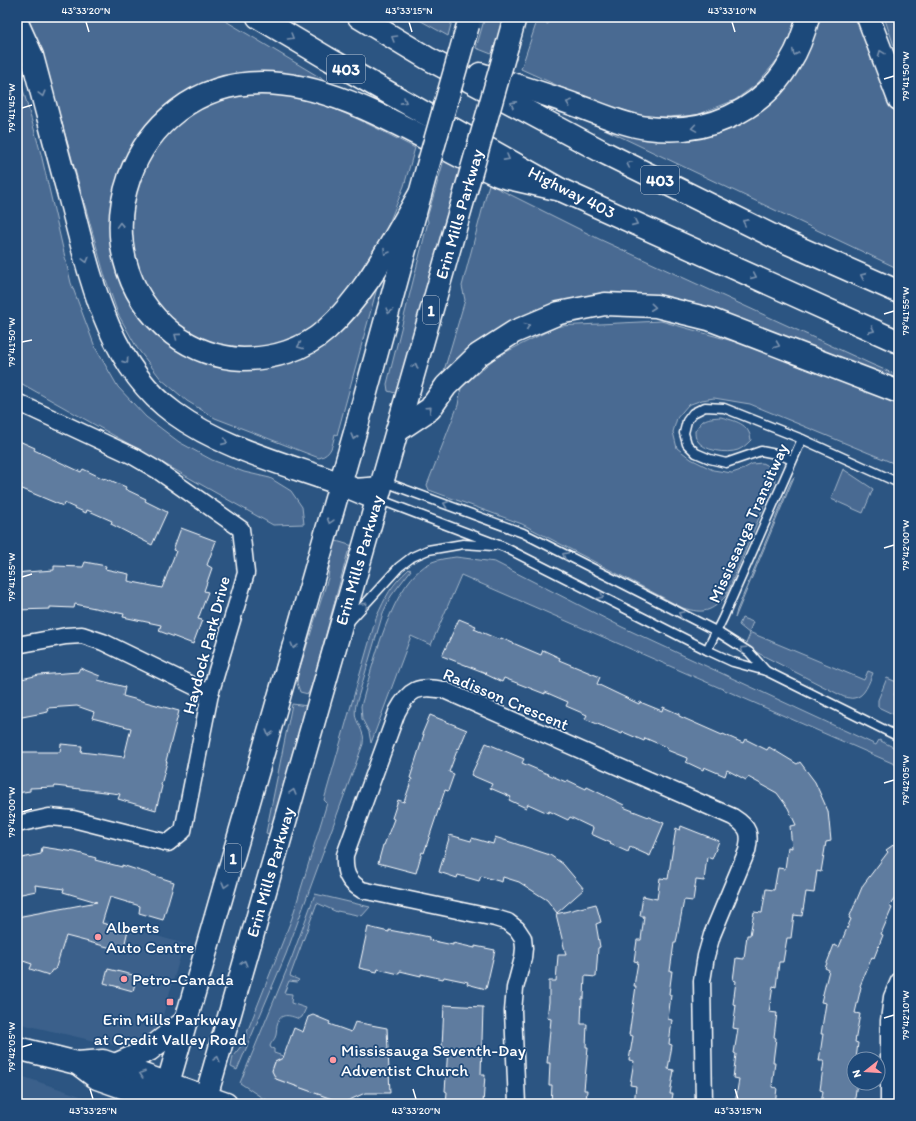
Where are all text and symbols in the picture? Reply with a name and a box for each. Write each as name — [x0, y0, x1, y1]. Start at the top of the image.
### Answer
text: 43°33'20"N — [62, 4, 111, 17]
text: 43°33'15"N — [385, 4, 433, 17]
text: 43°33'10"N — [708, 4, 756, 17]
one-way arrow — [287, 32, 294, 40]
one-way arrow — [391, 35, 398, 42]
one-way arrow — [792, 49, 800, 57]
one-way arrow — [877, 49, 885, 56]
text: 79°41'50"W — [899, 51, 912, 101]
road number: 403 — [327, 55, 365, 83]
text: 79°41'45"W — [5, 83, 18, 133]
one-way arrow — [37, 90, 46, 97]
one-way arrow — [400, 97, 408, 104]
one-way arrow — [565, 99, 572, 107]
one-way arrow — [510, 101, 518, 109]
one-way arrow — [691, 123, 698, 132]
street label: Erin Mills Parkway — [431, 147, 487, 281]
one-way arrow — [503, 154, 510, 161]
street label: Highway 403 — [525, 161, 619, 223]
one-way arrow — [625, 161, 633, 169]
road number: 403 — [641, 166, 679, 194]
one-way arrow — [631, 218, 639, 226]
one-way arrow — [742, 219, 749, 227]
one-way arrow — [116, 222, 125, 228]
one-way arrow — [383, 248, 390, 255]
one-way arrow — [82, 257, 90, 263]
one-way arrow — [749, 271, 757, 279]
one-way arrow — [860, 273, 868, 281]
text: 79°41'55"W — [899, 286, 912, 335]
road number: 1 — [423, 296, 439, 324]
one-way arrow — [650, 302, 656, 311]
one-way arrow — [385, 308, 394, 315]
text: 79°41'50"W — [5, 317, 18, 367]
one-way arrow — [523, 323, 530, 331]
one-way arrow — [868, 325, 876, 333]
one-way arrow — [174, 334, 181, 341]
one-way arrow — [773, 341, 780, 349]
one-way arrow — [297, 342, 304, 350]
one-way arrow — [121, 356, 128, 363]
one-way arrow — [410, 363, 419, 370]
one-way arrow — [424, 406, 431, 413]
one-way arrow — [350, 433, 359, 440]
one-way arrow — [221, 437, 228, 445]
street label: Mississauga Transitway — [704, 440, 792, 606]
street label: Erin Mills Parkway — [331, 493, 387, 627]
one-way arrow — [443, 501, 450, 509]
one-way arrow — [326, 518, 335, 525]
text: 79°42'00"W — [899, 519, 912, 570]
text: 79°41'55"W — [5, 552, 18, 601]
one-way arrow — [562, 552, 570, 560]
street label: Haydock Park Drive — [178, 574, 234, 716]
one-way arrow — [597, 592, 604, 599]
one-way arrow — [360, 602, 368, 610]
one-way arrow — [678, 611, 686, 619]
one-way arrow — [290, 643, 299, 650]
one-way arrow — [741, 647, 748, 654]
street label: Radisson Crescent — [440, 663, 572, 735]
one-way arrow — [265, 729, 274, 736]
text: 79°42'05"W — [899, 755, 912, 805]
text: 79°42'00"W — [5, 786, 18, 837]
one-way arrow — [288, 789, 297, 796]
street label: Erin Mills Parkway — [242, 805, 298, 939]
road number: 1 — [225, 844, 241, 872]
one-way arrow — [221, 881, 230, 888]
place label: Alberts Auto Centre — [106, 917, 194, 957]
marker: Alberts Auto Centre — [93, 932, 103, 942]
one-way arrow — [239, 959, 248, 966]
place label: Petro-Canada — [132, 969, 234, 989]
marker: Petro-Canada — [119, 974, 129, 984]
text: 79°42'10"W — [899, 990, 912, 1040]
marker: Erin Mills Parkway at Credit Valley Road — [165, 997, 175, 1007]
place label: Erin Mills Parkway at Credit Valley Road — [94, 1009, 246, 1049]
text: 79°42'05"W — [5, 1022, 18, 1072]
place label: Mississauga Seventh-Day Adventist Church — [341, 1040, 526, 1080]
north arrow — [846, 1051, 886, 1091]
marker: Mississauga Seventh-Day Adventist Church — [328, 1055, 338, 1065]
one-way arrow — [212, 1056, 221, 1063]
text: N — [850, 1068, 864, 1079]
one-way arrow — [138, 1071, 145, 1079]
text: 43°33'25"N — [69, 1104, 117, 1117]
text: 43°33'20"N — [392, 1104, 441, 1117]
text: 43°33'15"N — [714, 1104, 762, 1117]

